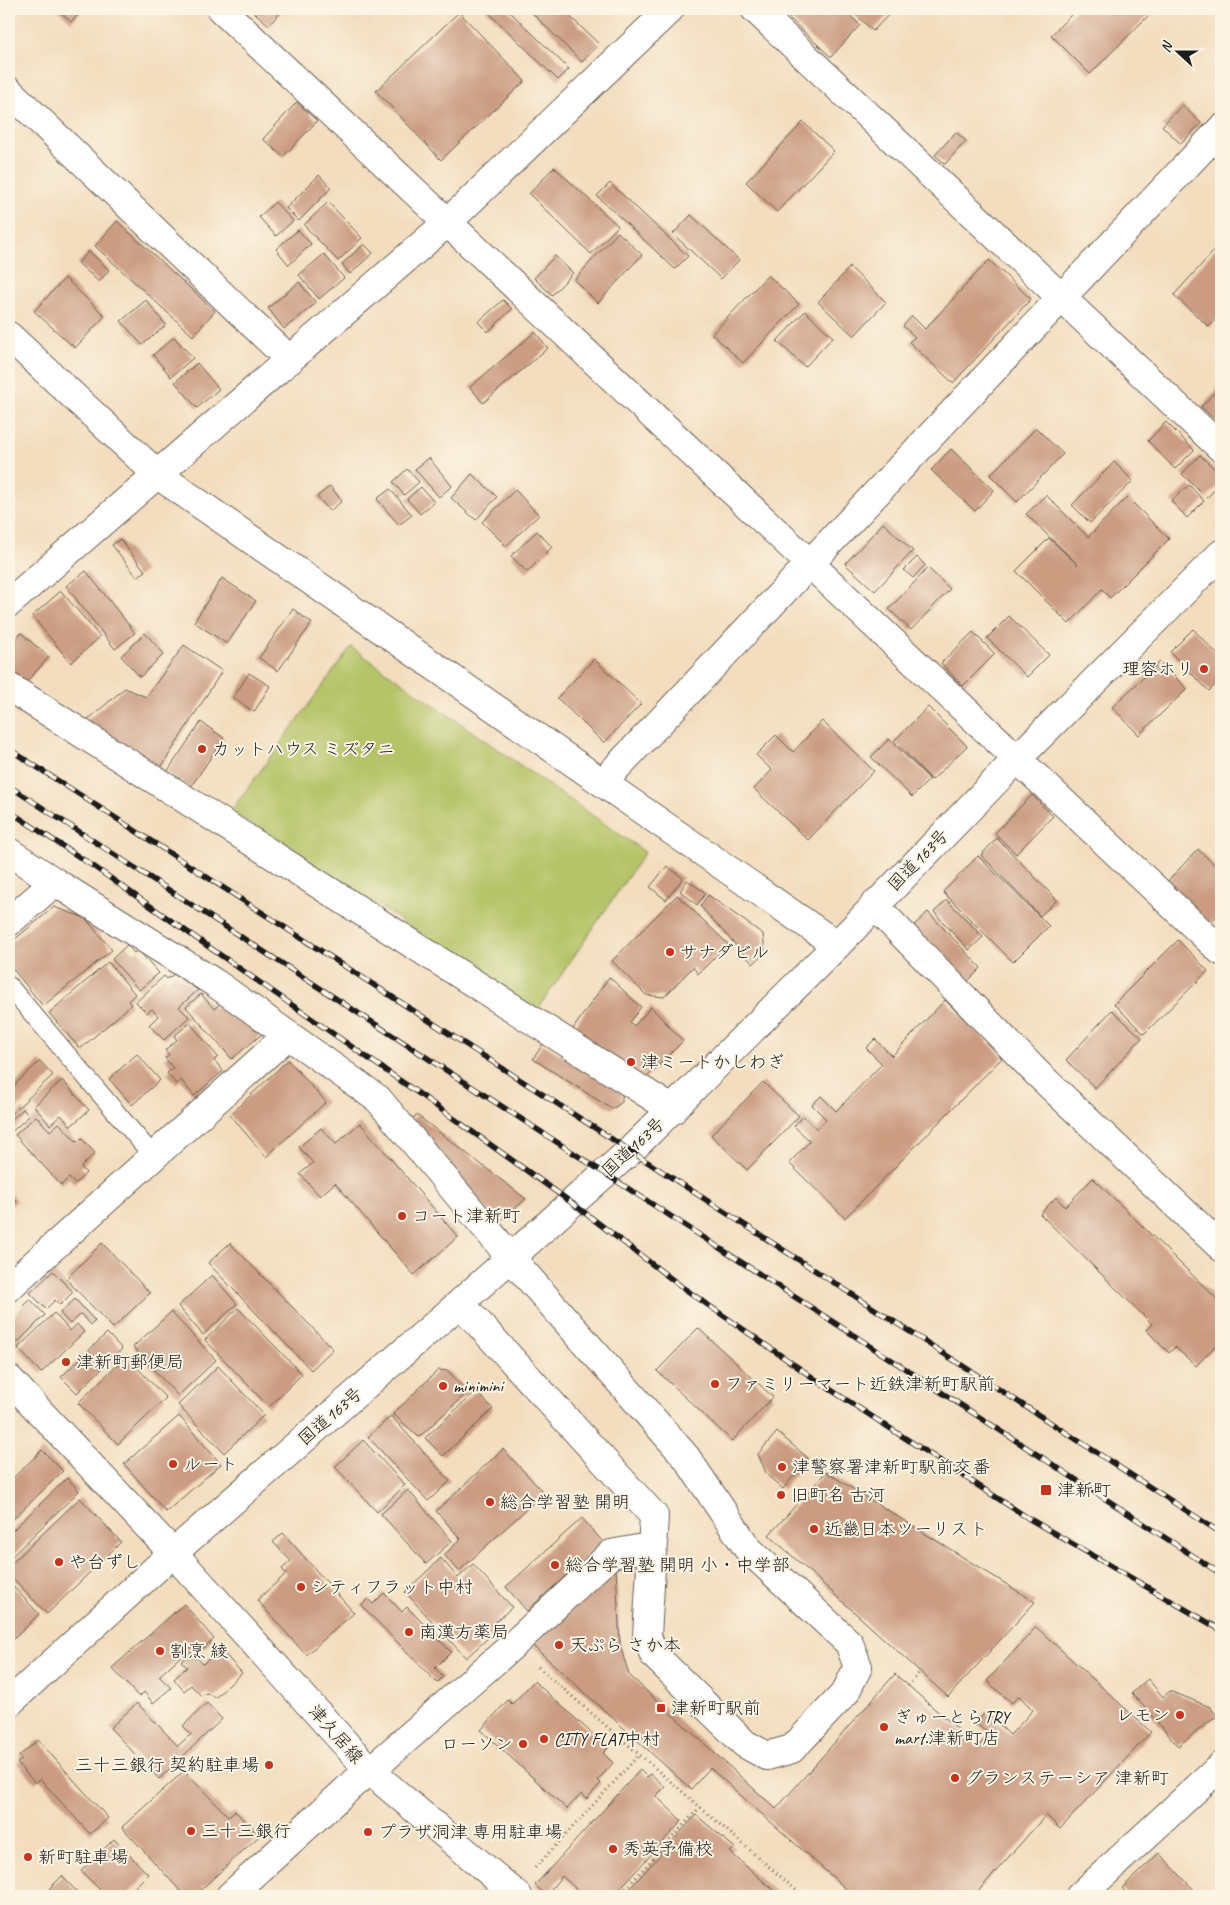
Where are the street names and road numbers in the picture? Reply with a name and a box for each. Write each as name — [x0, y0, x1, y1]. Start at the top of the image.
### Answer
street label: 国道163号 — [883, 824, 953, 896]
street label: 国道163号 — [597, 1112, 669, 1182]
street label: 国道163号 — [293, 1382, 367, 1450]
street label: 津久居線 — [304, 1700, 368, 1768]

